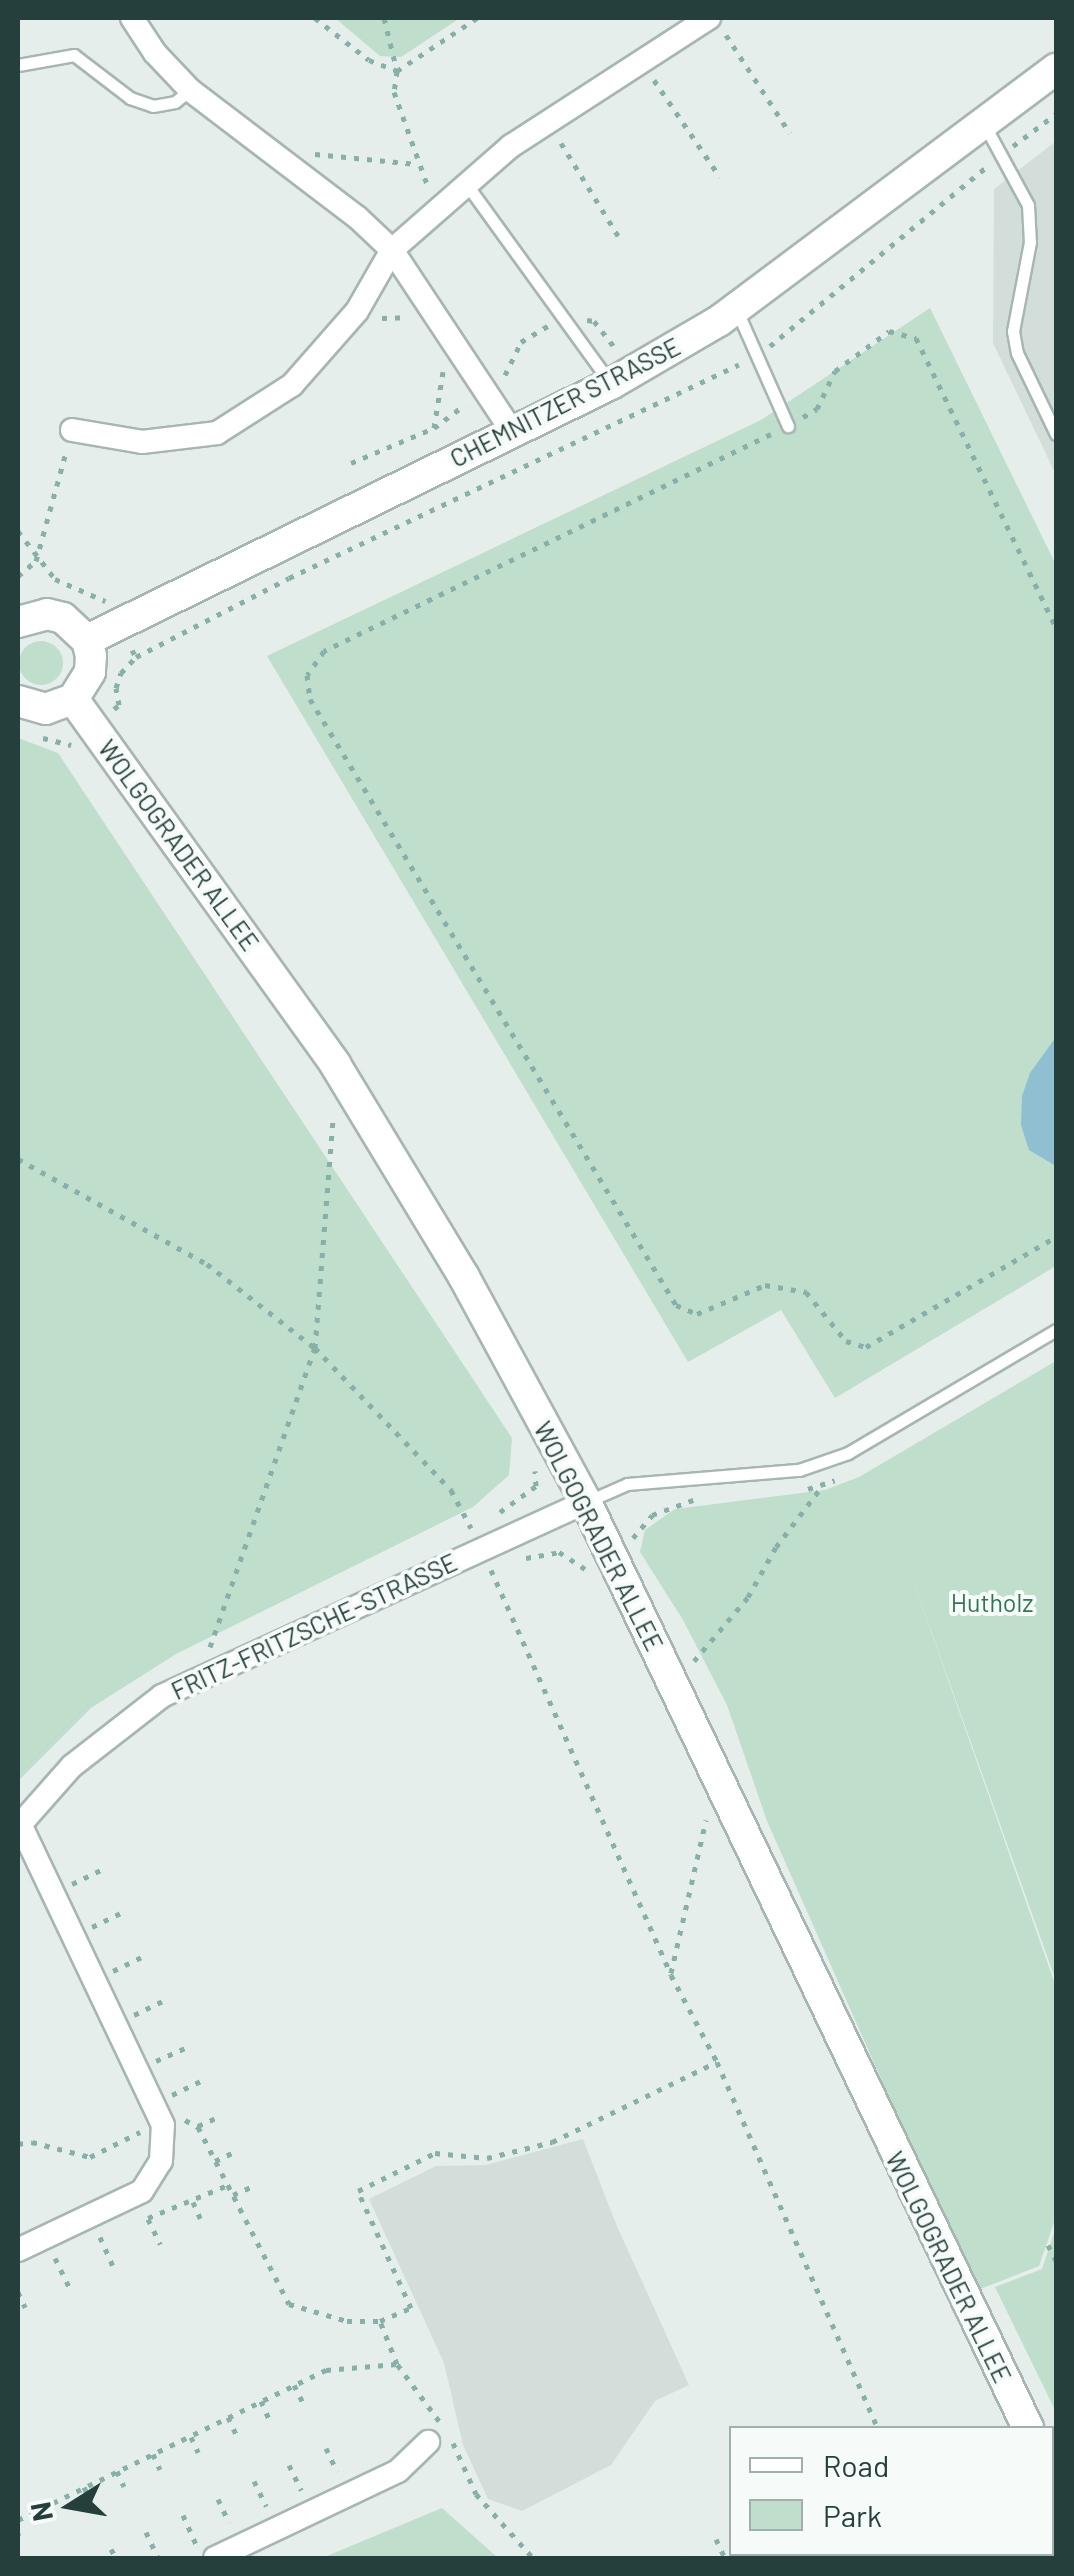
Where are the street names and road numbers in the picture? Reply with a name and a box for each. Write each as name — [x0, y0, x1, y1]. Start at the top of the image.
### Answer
street label: CHEMNITZER STRASSE — [445, 331, 685, 473]
street label: WOLGOGRADER ALLEE — [92, 734, 266, 956]
street label: WOLGOGRADER ALLEE — [528, 1416, 670, 1656]
street label: FRITZ-FRITZSCHE-STRASSE — [166, 1546, 462, 1706]
street label: WOLGOGRADER ALLEE — [880, 2147, 1018, 2387]

